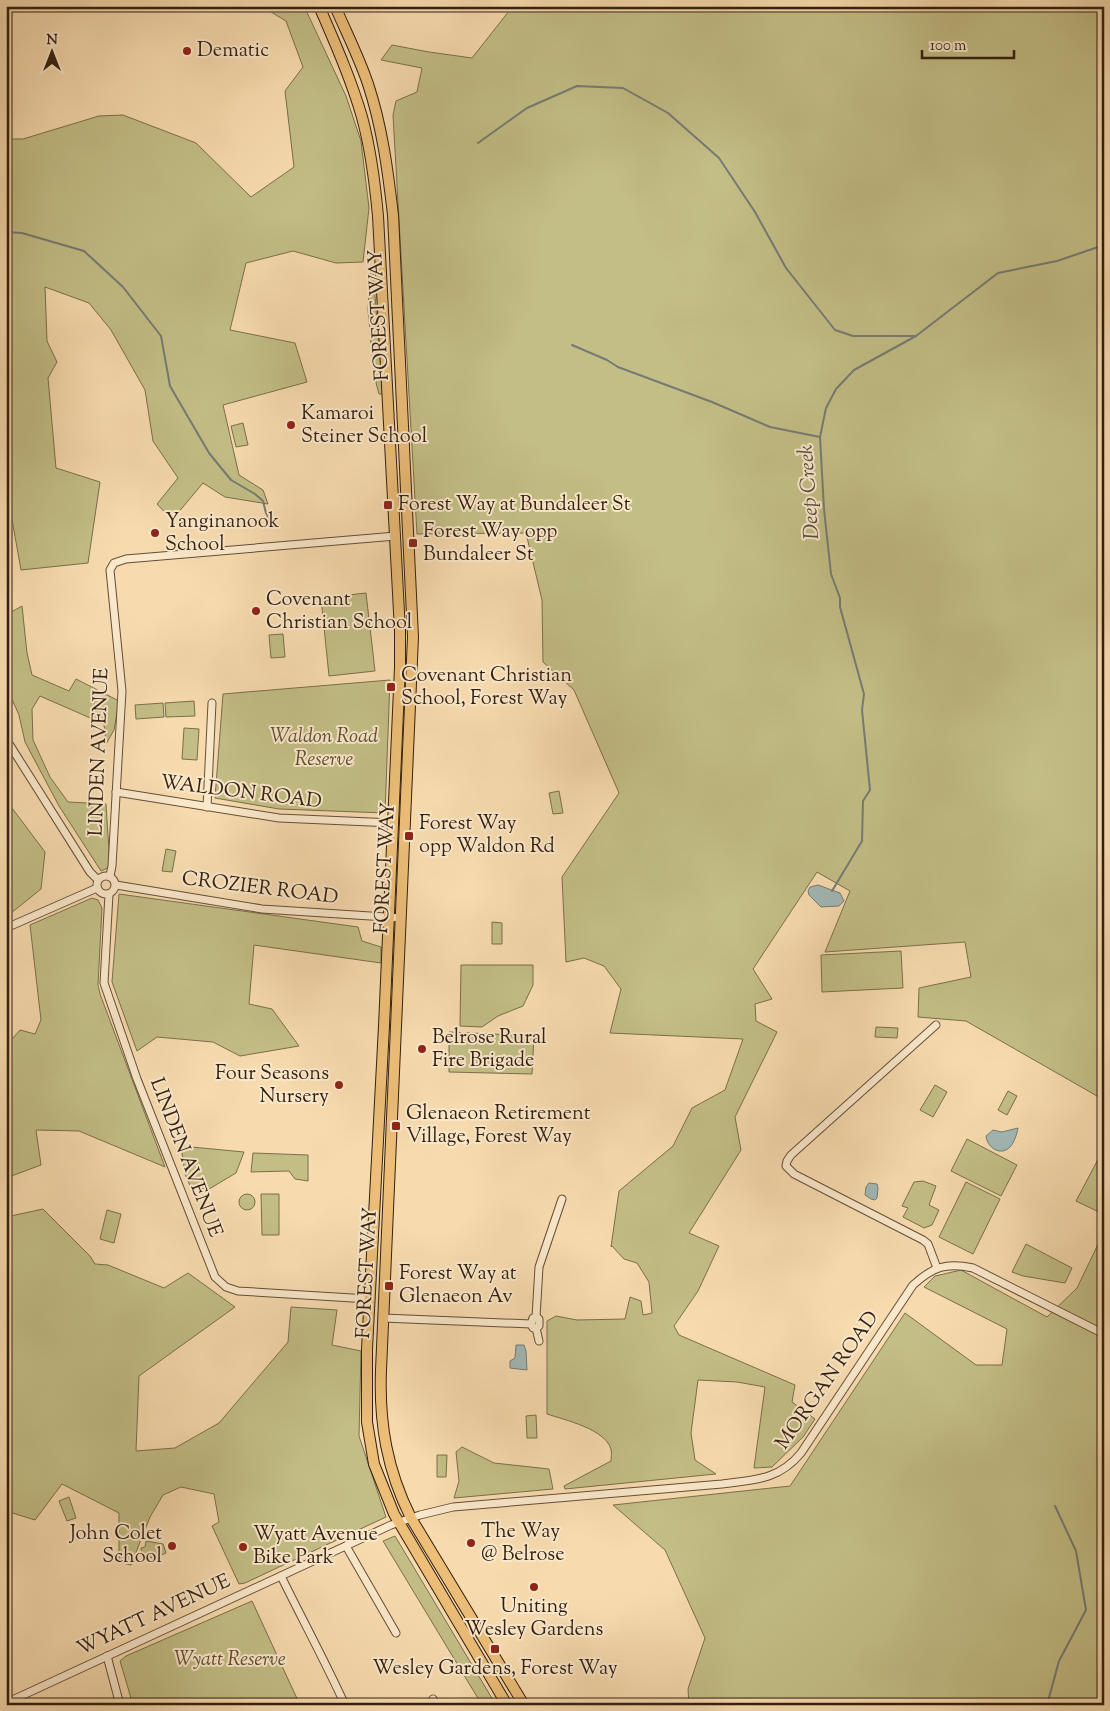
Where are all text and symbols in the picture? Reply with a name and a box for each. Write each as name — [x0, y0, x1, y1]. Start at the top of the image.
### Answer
north arrow — [28, 28, 78, 78]
scale bar — [922, 28, 1015, 60]
text: N — [46, 31, 58, 51]
text: 100 m — [930, 36, 967, 57]
place label: Dematic — [197, 37, 269, 66]
marker: Dematic — [181, 45, 193, 57]
street label: FOREST WAY — [362, 248, 398, 382]
place label: Kamaroi Steiner School — [301, 400, 428, 452]
marker: Kamaroi Steiner School — [285, 419, 297, 431]
water label: Deep Creek — [792, 443, 828, 541]
place label: Forest Way at Bundaleer St — [398, 491, 631, 520]
marker: Forest Way at Bundaleer St — [382, 499, 394, 511]
place label: Yanginanook School — [165, 508, 280, 560]
place label: Forest Way opp Bundaleer St — [423, 518, 557, 570]
marker: Yanginanook School — [149, 527, 161, 539]
marker: Forest Way opp Bundaleer St — [407, 537, 419, 549]
place label: Covenant Christian School — [266, 586, 413, 638]
marker: Covenant Christian School — [250, 605, 262, 617]
place label: Covenant Christian School, Forest Way — [401, 662, 572, 714]
street label: LINDEN AVENUE — [83, 667, 117, 837]
marker: Covenant Christian School, Forest Way — [385, 681, 397, 693]
park label: Waldon Road Reserve — [270, 723, 378, 775]
street label: WALDON ROAD — [159, 769, 323, 817]
street label: FOREST WAY — [368, 801, 404, 935]
place label: Forest Way opp Waldon Rd — [419, 810, 555, 862]
marker: Forest Way opp Waldon Rd — [403, 830, 415, 842]
street label: CROZIER ROAD — [180, 865, 340, 913]
place label: Belrose Rural Fire Brigade — [432, 1024, 547, 1076]
marker: Belrose Rural Fire Brigade — [416, 1043, 428, 1055]
place label: Four Seasons Nursery — [215, 1060, 329, 1112]
street label: LINDEN AVENUE — [141, 1074, 229, 1242]
marker: Four Seasons Nursery — [333, 1079, 345, 1091]
place label: Glenaeon Retirement Village, Forest Way — [406, 1100, 591, 1152]
marker: Glenaeon Retirement Village, Forest Way — [390, 1120, 402, 1132]
street label: FOREST WAY — [350, 1206, 386, 1340]
place label: Forest Way at Glenaeon Av — [399, 1260, 517, 1312]
marker: Forest Way at Glenaeon Av — [383, 1280, 395, 1292]
street label: MORGAN ROAD — [769, 1306, 887, 1456]
place label: The Way @ Belrose — [481, 1518, 565, 1570]
place label: John Colet School — [69, 1520, 162, 1572]
place label: Wyatt Avenue Bike Park — [253, 1521, 378, 1573]
marker: The Way @ Belrose — [465, 1537, 477, 1549]
marker: John Colet School — [166, 1540, 178, 1552]
marker: Wyatt Avenue Bike Park — [237, 1541, 249, 1553]
street label: WYATT AVENUE — [72, 1568, 236, 1664]
marker: Uniting Wesley Gardens — [528, 1581, 540, 1593]
place label: Uniting Wesley Gardens — [465, 1593, 604, 1645]
marker: Wesley Gardens, Forest Way — [489, 1643, 501, 1655]
park label: Wyatt Reserve — [174, 1646, 286, 1675]
place label: Wesley Gardens, Forest Way — [372, 1655, 618, 1684]

